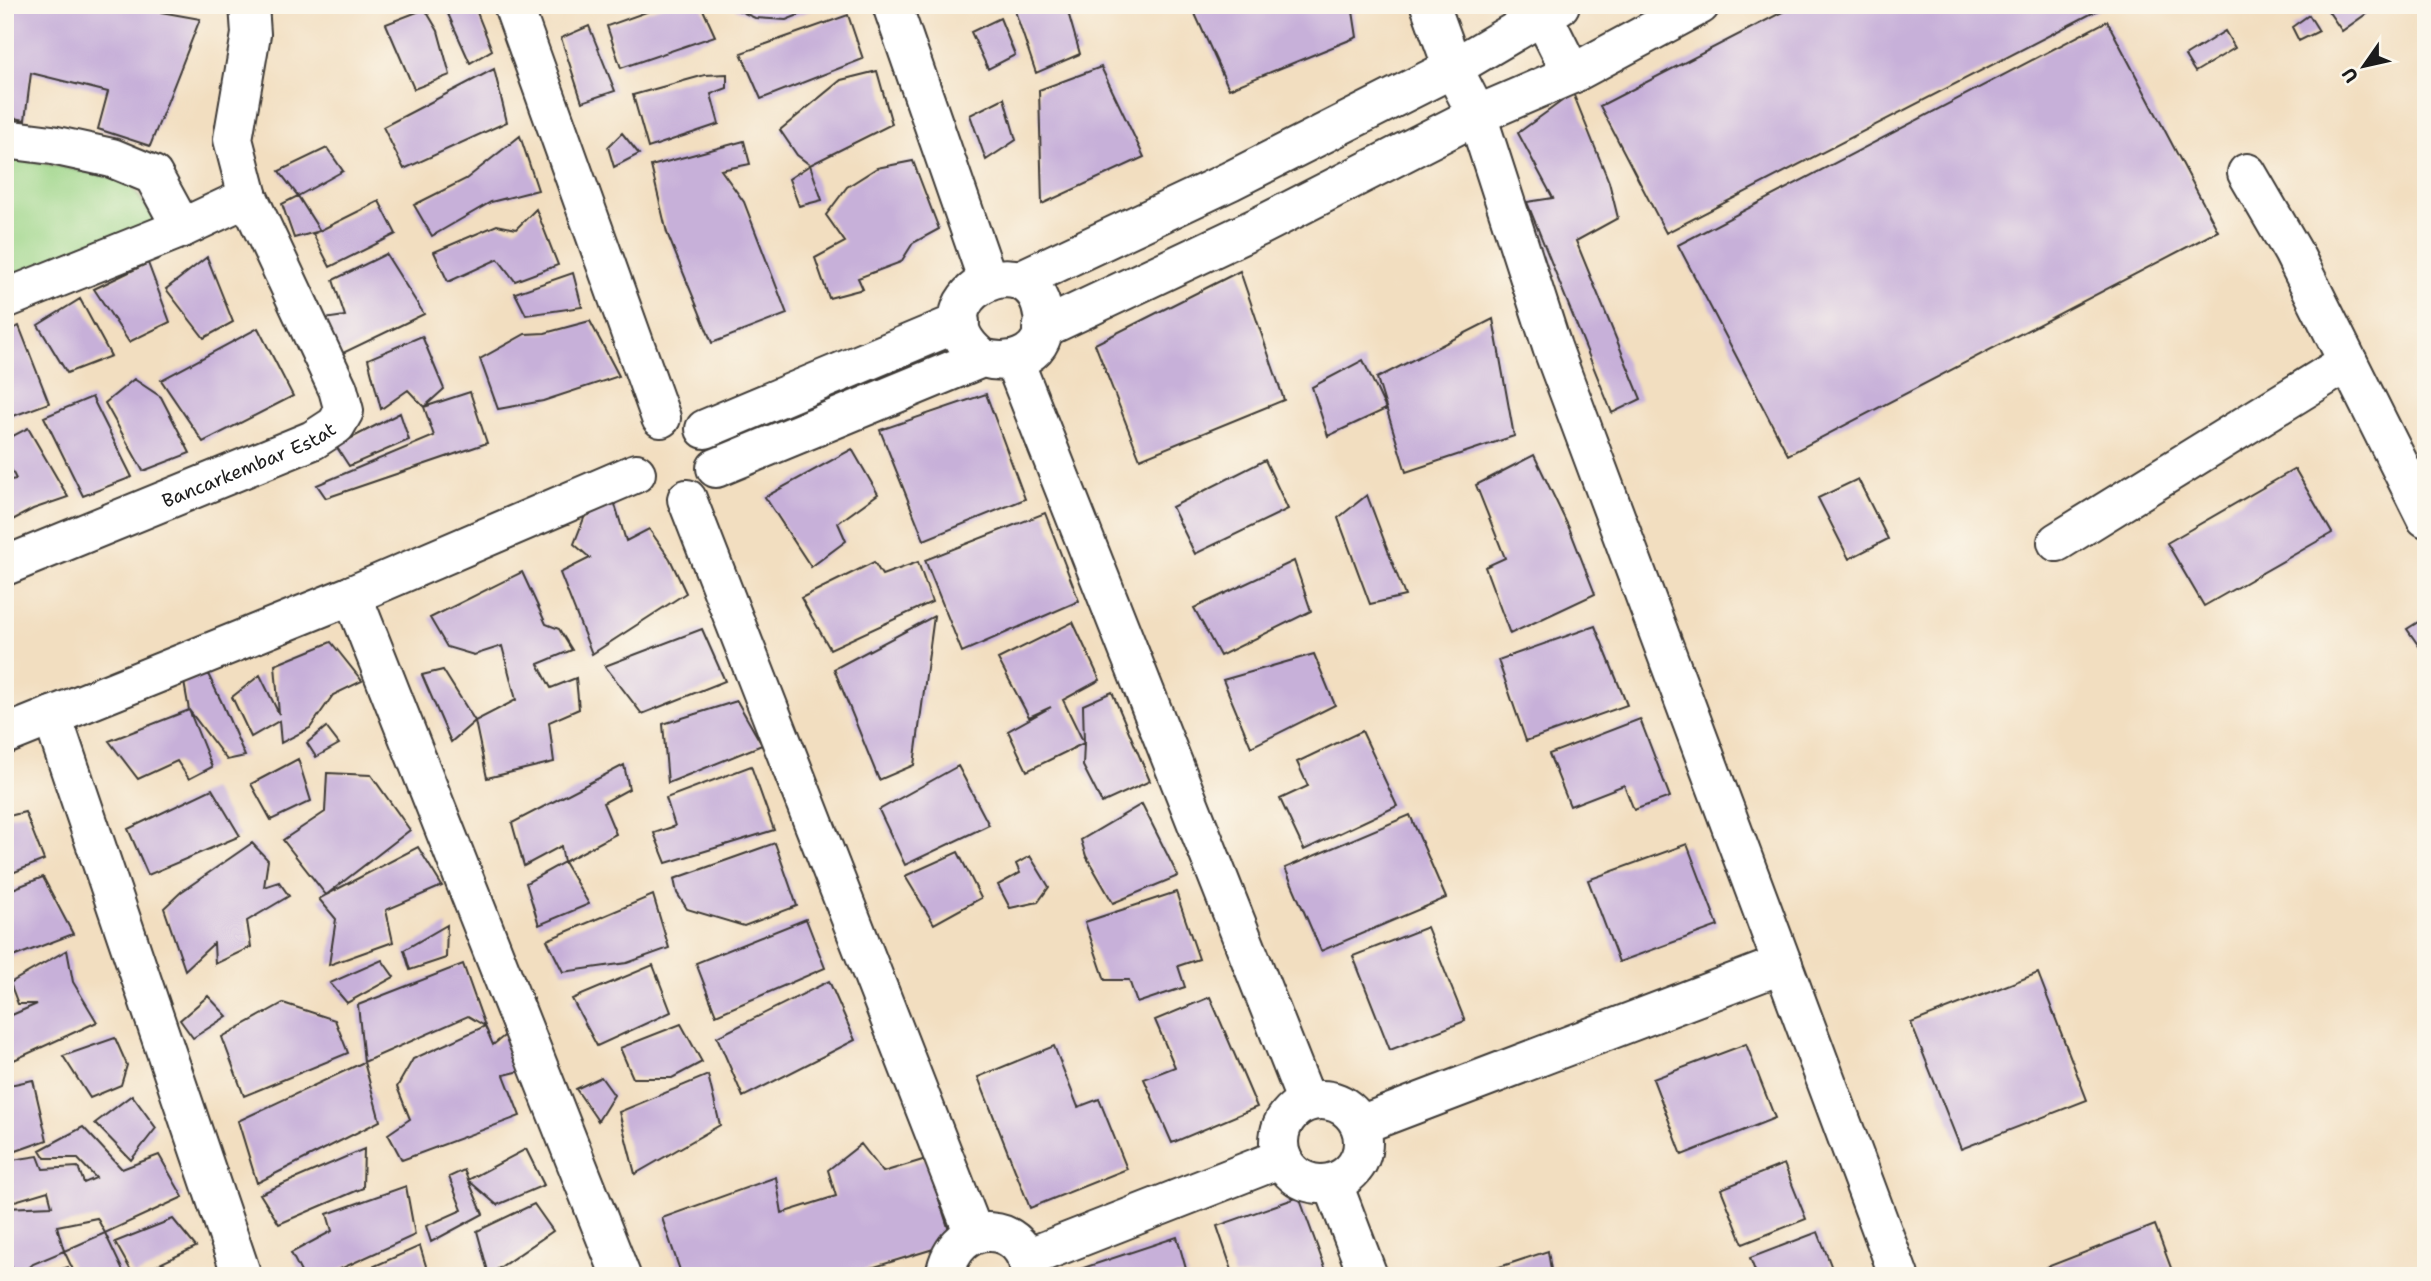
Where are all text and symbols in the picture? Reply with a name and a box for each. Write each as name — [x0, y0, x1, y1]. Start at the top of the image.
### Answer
north arrow — [2330, 32, 2400, 102]
text: U — [2336, 63, 2364, 88]
street label: Bancarkembar Estat — [158, 416, 341, 513]

